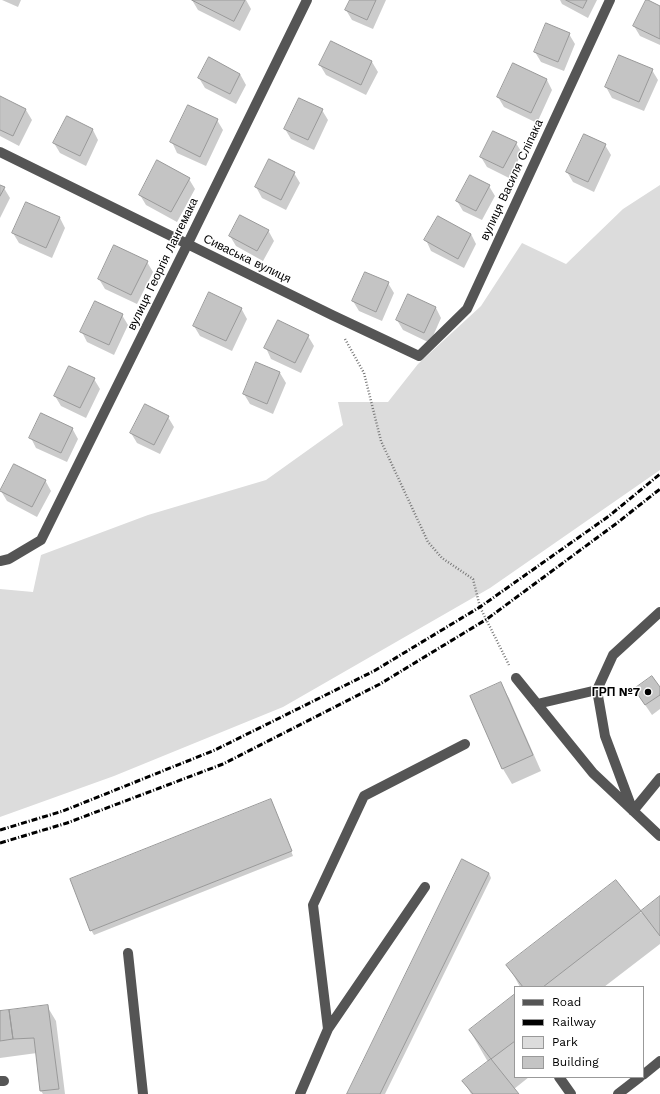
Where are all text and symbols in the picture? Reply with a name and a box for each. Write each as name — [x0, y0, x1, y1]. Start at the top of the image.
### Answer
street label: вулиця Василя Сліпака — [478, 117, 546, 243]
street label: вулиця Георгія Лангемака — [125, 195, 201, 333]
street label: Сиваська вулиця — [201, 232, 293, 286]
place label: ГРП №7 — [592, 685, 640, 699]
marker: ГРП №7 — [643, 687, 653, 697]
legend — [514, 986, 644, 1078]
text: Road — [552, 995, 581, 1009]
text: Railway — [552, 1015, 596, 1029]
text: Park — [552, 1035, 578, 1049]
text: Building — [552, 1055, 599, 1069]

